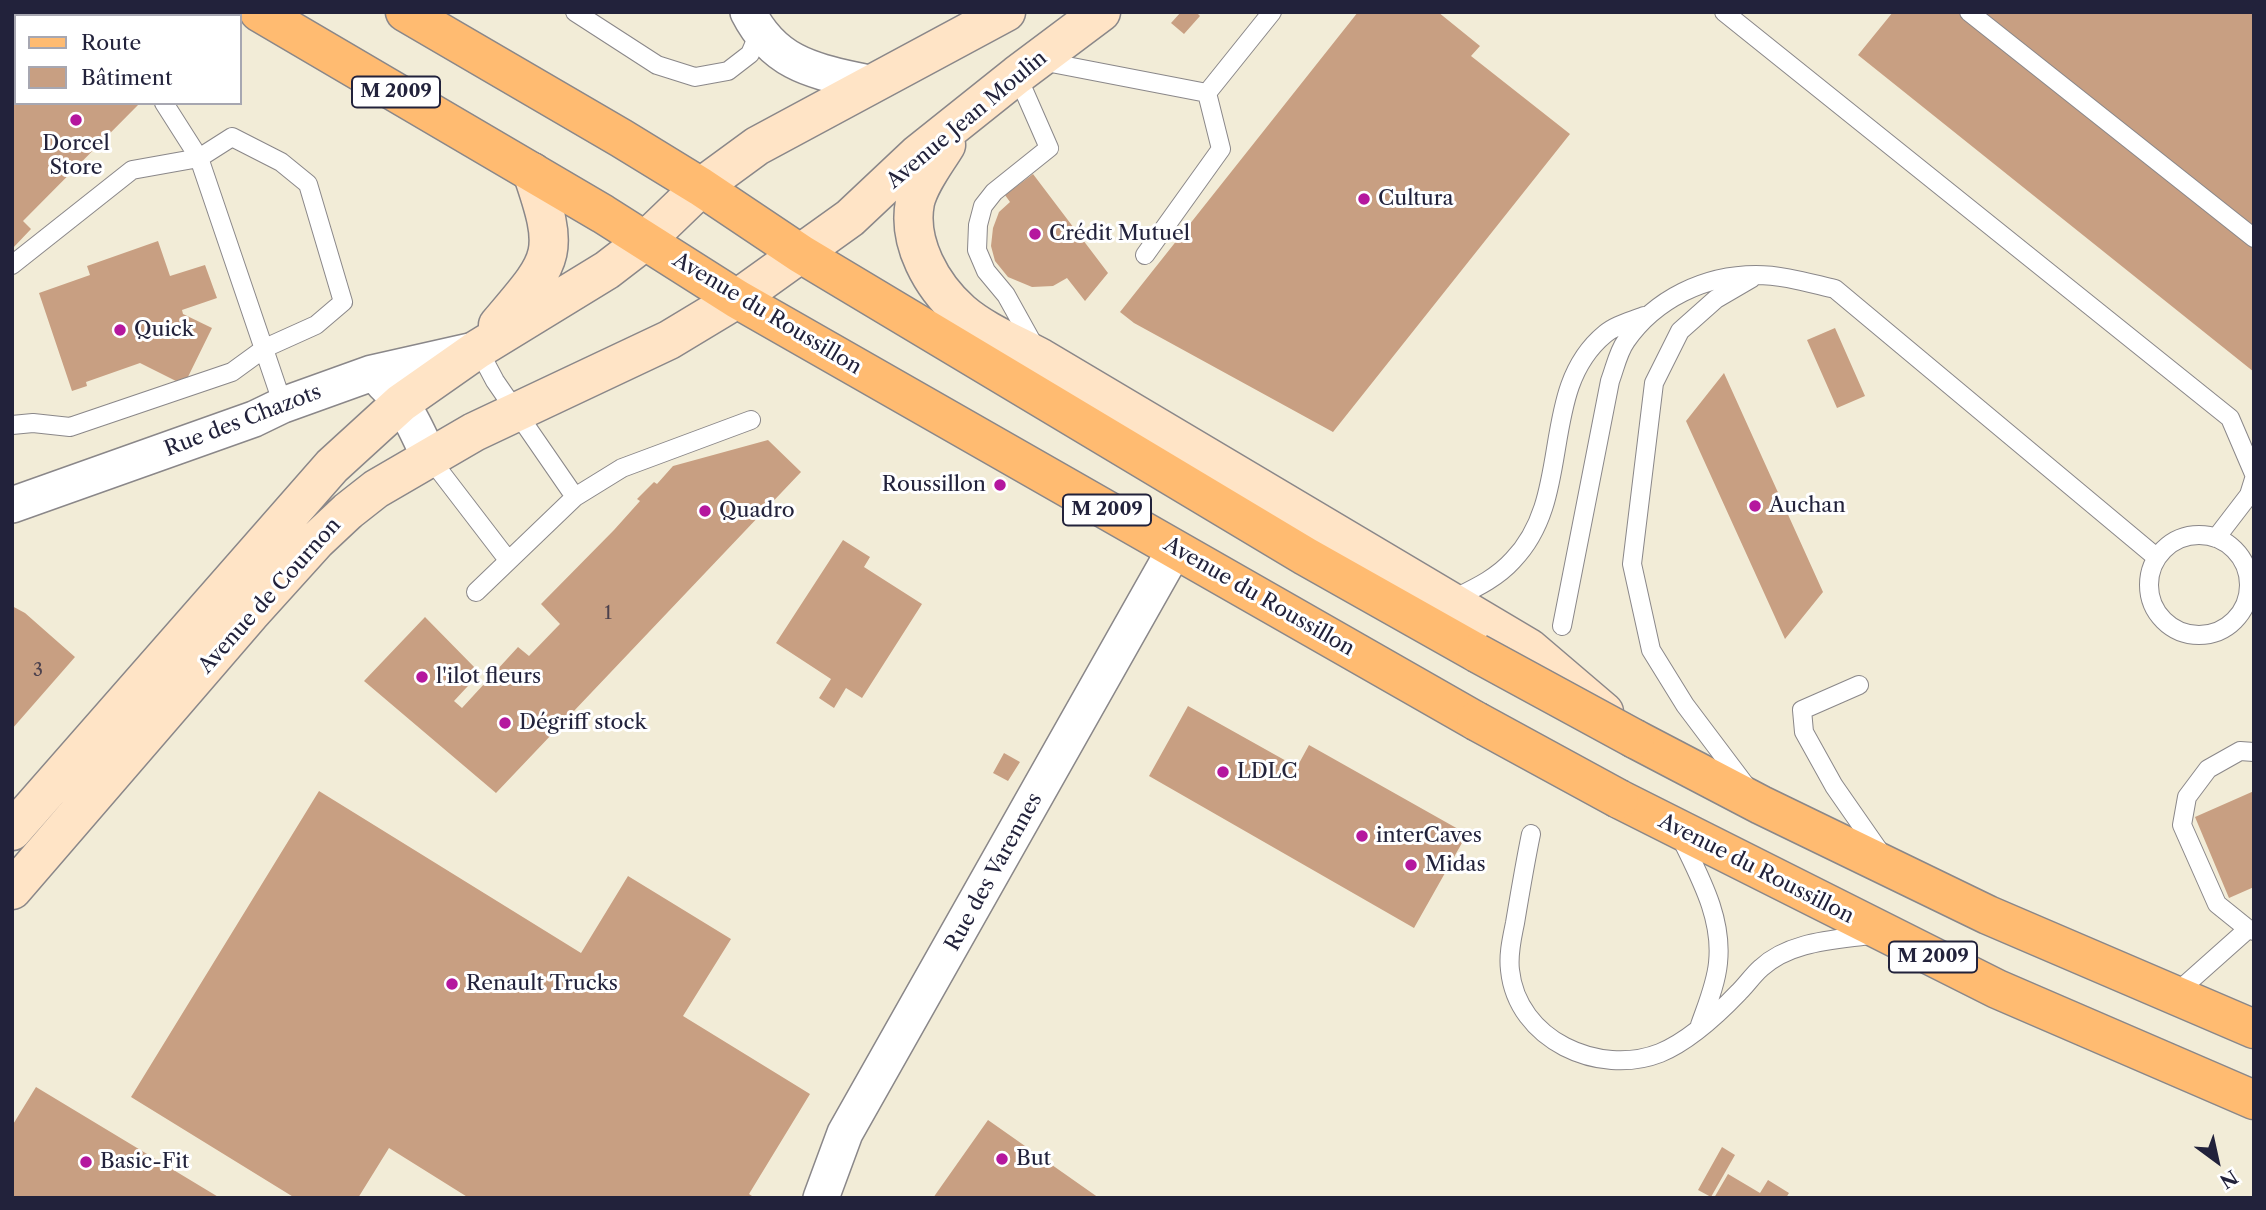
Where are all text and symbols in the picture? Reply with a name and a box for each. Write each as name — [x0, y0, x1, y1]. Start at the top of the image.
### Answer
legend — [14, 14, 242, 105]
text: Route — [81, 30, 141, 55]
street label: Avenue Jean Moulin — [882, 46, 1052, 194]
text: Bâtiment — [81, 65, 172, 90]
road number: M 2009 — [352, 76, 440, 108]
marker: Dorcel Store — [68, 112, 84, 128]
place label: Dorcel Store — [42, 131, 110, 181]
place label: Cultura — [1378, 186, 1454, 212]
marker: Cultura — [1356, 191, 1372, 207]
place label: Crédit Mutuel — [1049, 221, 1190, 247]
marker: Crédit Mutuel — [1027, 226, 1043, 242]
street label: Avenue du Roussillon — [668, 248, 866, 380]
place label: Quick — [134, 317, 194, 343]
marker: Quick — [112, 322, 128, 338]
street label: Rue des Chazots — [161, 380, 325, 462]
place label: Roussillon — [882, 472, 986, 498]
marker: Roussillon — [992, 477, 1008, 493]
place label: Auchan — [1769, 493, 1846, 519]
road number: M 2009 — [1063, 495, 1151, 526]
place label: Quadro — [719, 498, 795, 524]
marker: Auchan — [1747, 498, 1763, 514]
marker: Quadro — [697, 503, 713, 519]
street label: Avenue de Cournon — [194, 513, 346, 679]
street label: Avenue du Roussillon — [1159, 532, 1359, 662]
house number: 1 — [604, 603, 612, 625]
house number: 3 — [33, 660, 43, 682]
place label: l'ilot fleurs — [436, 664, 541, 690]
marker: l'ilot fleurs — [414, 669, 430, 685]
place label: Dégriff stock — [519, 710, 647, 736]
marker: Dégriff stock — [497, 715, 513, 731]
place label: LDLC — [1237, 759, 1298, 785]
marker: LDLC — [1215, 764, 1231, 780]
street label: Rue des Varennes — [940, 789, 1048, 955]
street label: Avenue du Roussillon — [1654, 809, 1858, 929]
place label: interCaves — [1376, 823, 1482, 849]
marker: interCaves — [1354, 828, 1370, 844]
place label: Midas — [1425, 852, 1486, 878]
marker: Midas — [1403, 857, 1419, 873]
road number: M 2009 — [1889, 942, 1977, 973]
place label: Renault Trucks — [466, 971, 618, 997]
marker: Renault Trucks — [444, 976, 460, 992]
north arrow — [2182, 1126, 2252, 1196]
place label: But — [1016, 1146, 1051, 1172]
place label: Basic-Fit — [100, 1149, 189, 1175]
marker: But — [994, 1151, 1010, 1167]
marker: Basic-Fit — [78, 1154, 94, 1170]
text: N — [2216, 1165, 2242, 1193]

